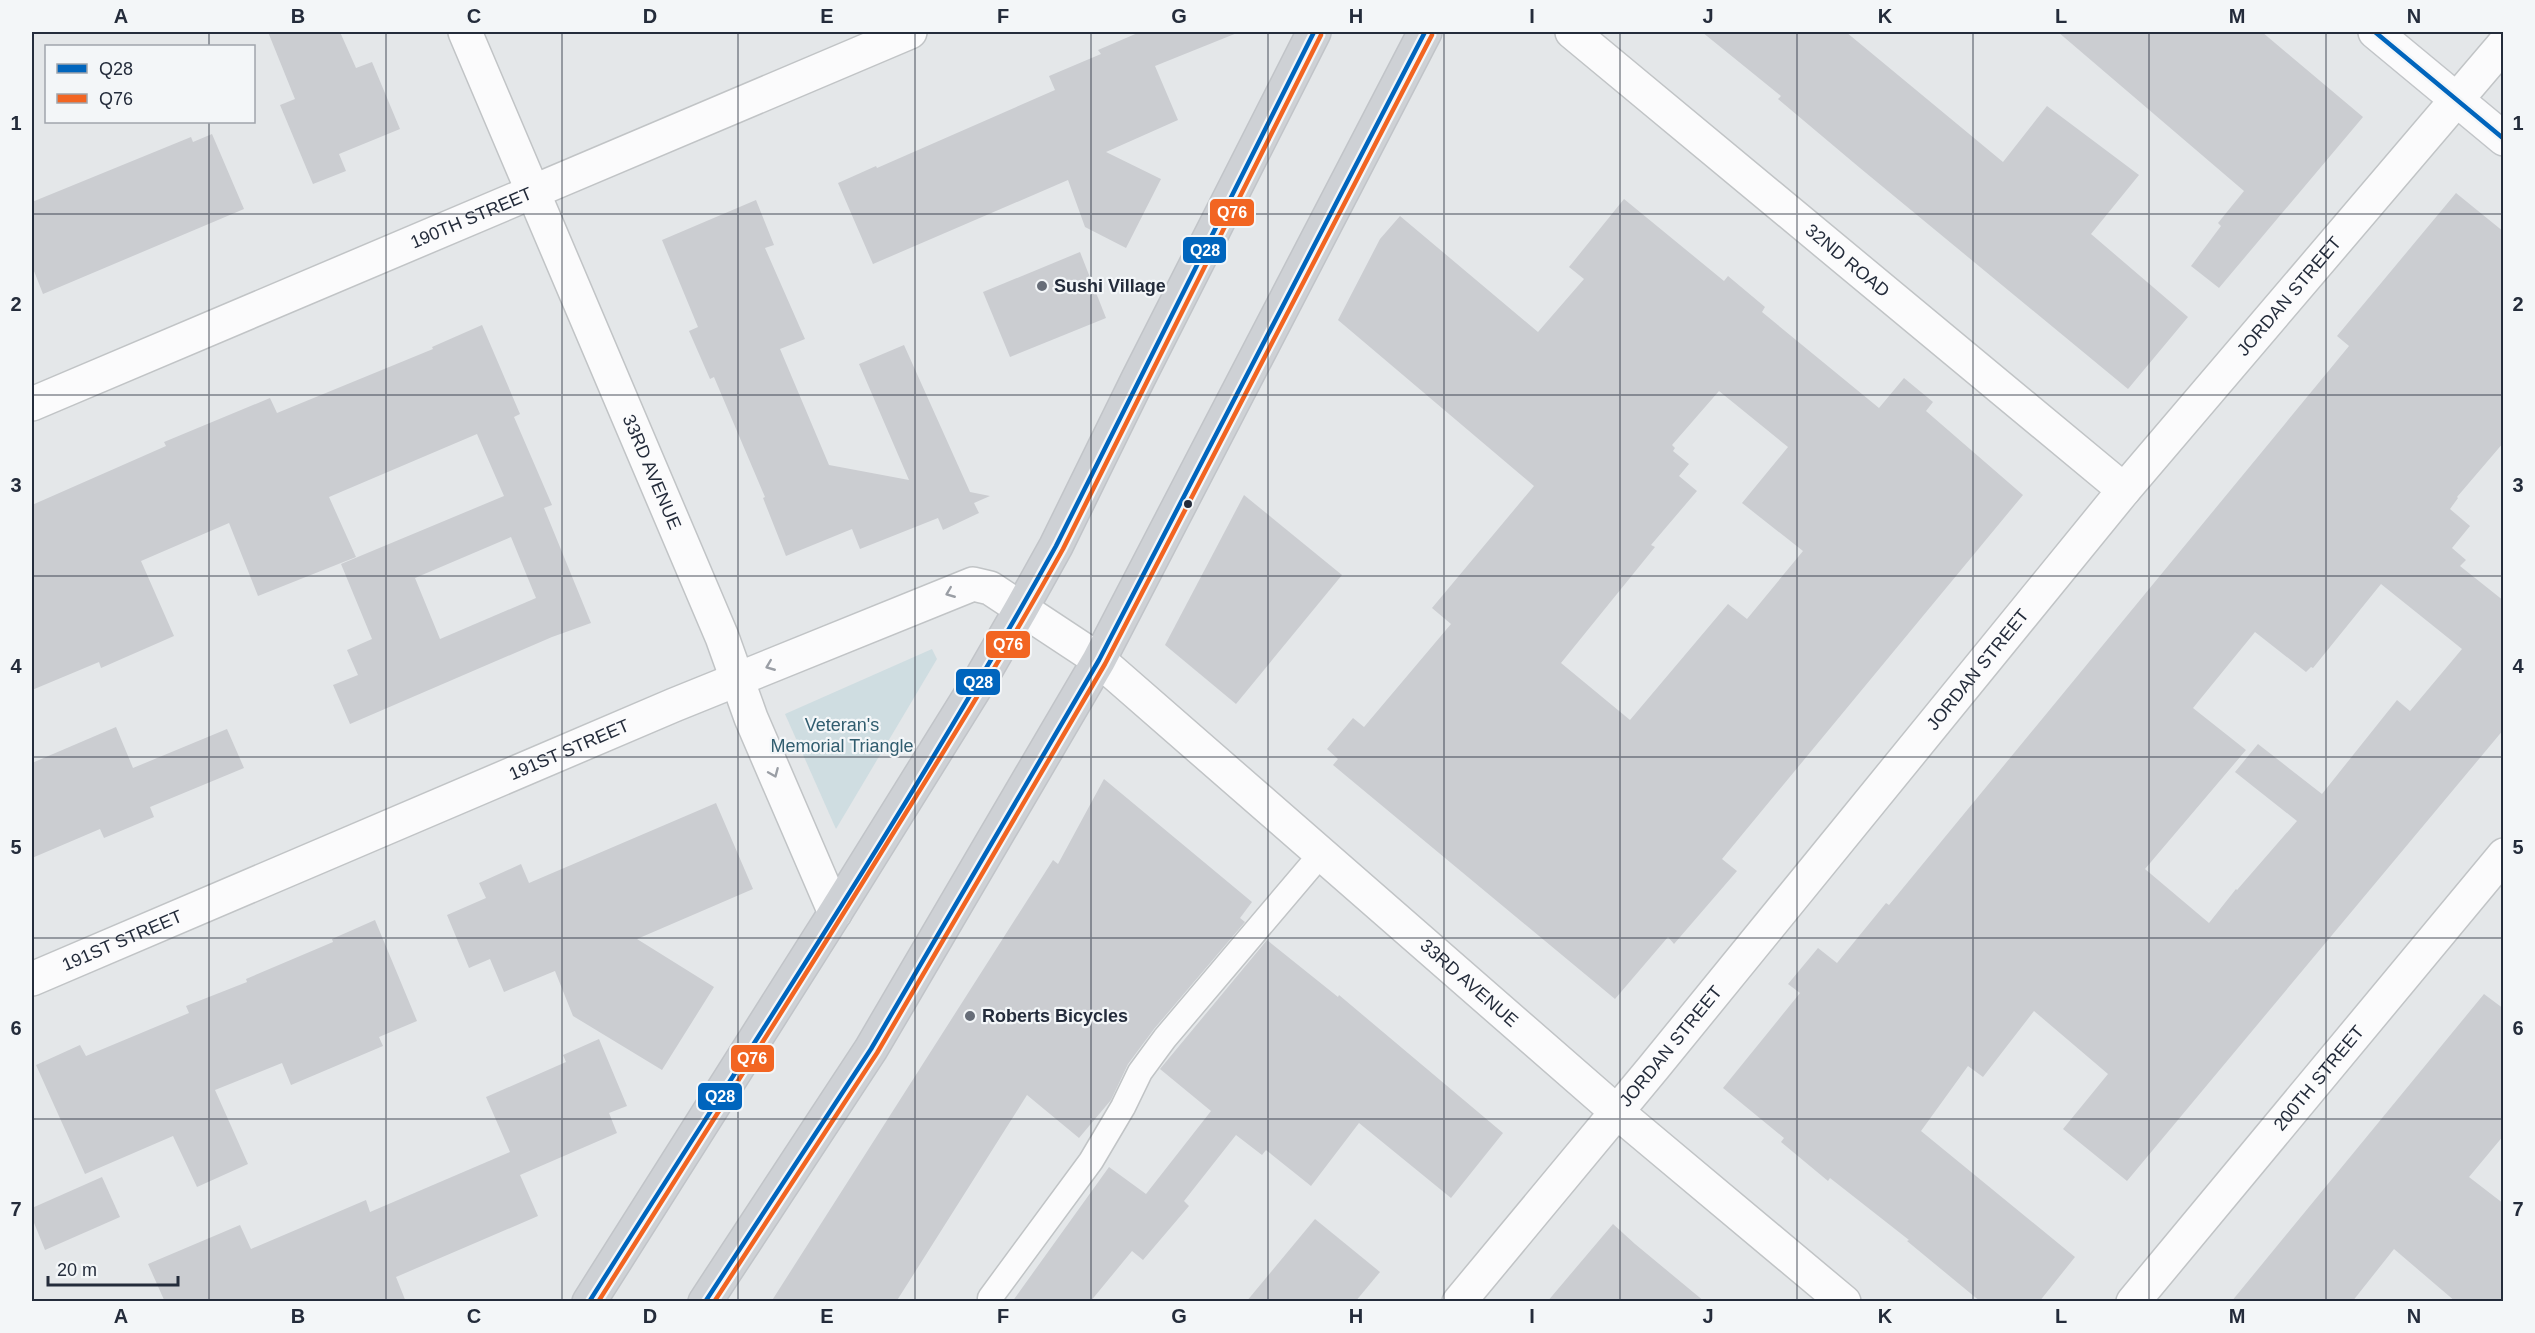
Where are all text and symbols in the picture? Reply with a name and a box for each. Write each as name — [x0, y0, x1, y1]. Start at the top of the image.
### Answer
text: A — [114, 5, 128, 27]
text: B — [291, 5, 305, 27]
text: C — [467, 5, 481, 27]
text: D — [643, 5, 657, 27]
text: E — [820, 5, 834, 27]
text: F — [997, 5, 1009, 27]
text: G — [1171, 5, 1187, 27]
text: H — [1349, 5, 1363, 27]
text: I — [1529, 5, 1535, 27]
text: J — [1702, 5, 1714, 27]
text: K — [1878, 5, 1893, 27]
text: L — [2055, 5, 2067, 27]
text: M — [2229, 5, 2245, 27]
text: N — [2407, 5, 2421, 27]
legend — [45, 45, 255, 123]
text: Q28 — [99, 59, 133, 79]
text: Q76 — [99, 89, 133, 109]
text: 1 — [10, 112, 22, 134]
text: 1 — [2512, 112, 2524, 134]
street label: 190TH STREET — [407, 183, 535, 253]
line badge: Q76 — [1209, 198, 1255, 227]
text: Q76 — [1217, 204, 1247, 221]
street label: 32ND ROAD — [1801, 220, 1894, 301]
street label: JORDAN STREET — [2233, 233, 2345, 360]
line badge: Q28 — [1182, 236, 1227, 264]
text: Q28 — [1190, 242, 1220, 259]
place label: Sushi Village — [1054, 276, 1166, 296]
marker: Sushi Village — [1035, 279, 1049, 293]
text: 2 — [10, 293, 22, 315]
text: 2 — [2512, 293, 2524, 315]
street label: 33RD AVENUE — [619, 412, 685, 532]
text: 3 — [10, 474, 22, 496]
text: 3 — [2512, 474, 2524, 496]
unlabelled marker — [1182, 498, 1194, 510]
one-way arrow — [946, 586, 957, 598]
street label: JORDAN STREET — [1923, 605, 2033, 734]
line badge: Q76 — [985, 630, 1031, 659]
text: Q76 — [993, 636, 1023, 653]
text: 4 — [10, 655, 22, 677]
text: 4 — [2512, 655, 2524, 677]
one-way arrow — [765, 659, 776, 671]
line badge: Q28 — [955, 668, 1001, 696]
text: Q28 — [963, 674, 993, 691]
street label: 191ST STREET — [506, 715, 632, 784]
park label: Veteran's Memorial Triangle — [770, 715, 914, 756]
one-way arrow — [767, 766, 779, 777]
text: 5 — [10, 836, 22, 858]
text: 5 — [2512, 836, 2524, 858]
street label: 191ST STREET — [59, 906, 185, 975]
street label: 33RD AVENUE — [1416, 935, 1522, 1031]
street label: JORDAN STREET — [1615, 982, 1726, 1111]
place label: Roberts Bicycles — [982, 1006, 1128, 1026]
marker: Roberts Bicycles — [963, 1009, 977, 1023]
text: 6 — [10, 1017, 22, 1039]
text: 6 — [2512, 1017, 2524, 1039]
street label: 200TH STREET — [2270, 1022, 2368, 1135]
line badge: Q76 — [730, 1044, 775, 1073]
text: Q76 — [737, 1050, 767, 1067]
line badge: Q28 — [697, 1082, 743, 1111]
text: Q28 — [705, 1088, 735, 1105]
text: 7 — [10, 1198, 22, 1220]
text: 7 — [2512, 1198, 2524, 1220]
scale bar — [48, 1249, 178, 1287]
text: 20 m — [57, 1260, 97, 1280]
text: A — [114, 1305, 128, 1327]
text: B — [291, 1305, 305, 1327]
text: C — [467, 1305, 481, 1327]
text: D — [643, 1305, 657, 1327]
text: E — [820, 1305, 834, 1327]
text: F — [997, 1305, 1009, 1327]
text: G — [1171, 1305, 1187, 1327]
text: H — [1349, 1305, 1363, 1327]
text: I — [1529, 1305, 1535, 1327]
text: J — [1702, 1305, 1714, 1327]
text: K — [1878, 1305, 1893, 1327]
text: L — [2055, 1305, 2067, 1327]
text: M — [2229, 1305, 2245, 1327]
text: N — [2407, 1305, 2421, 1327]

